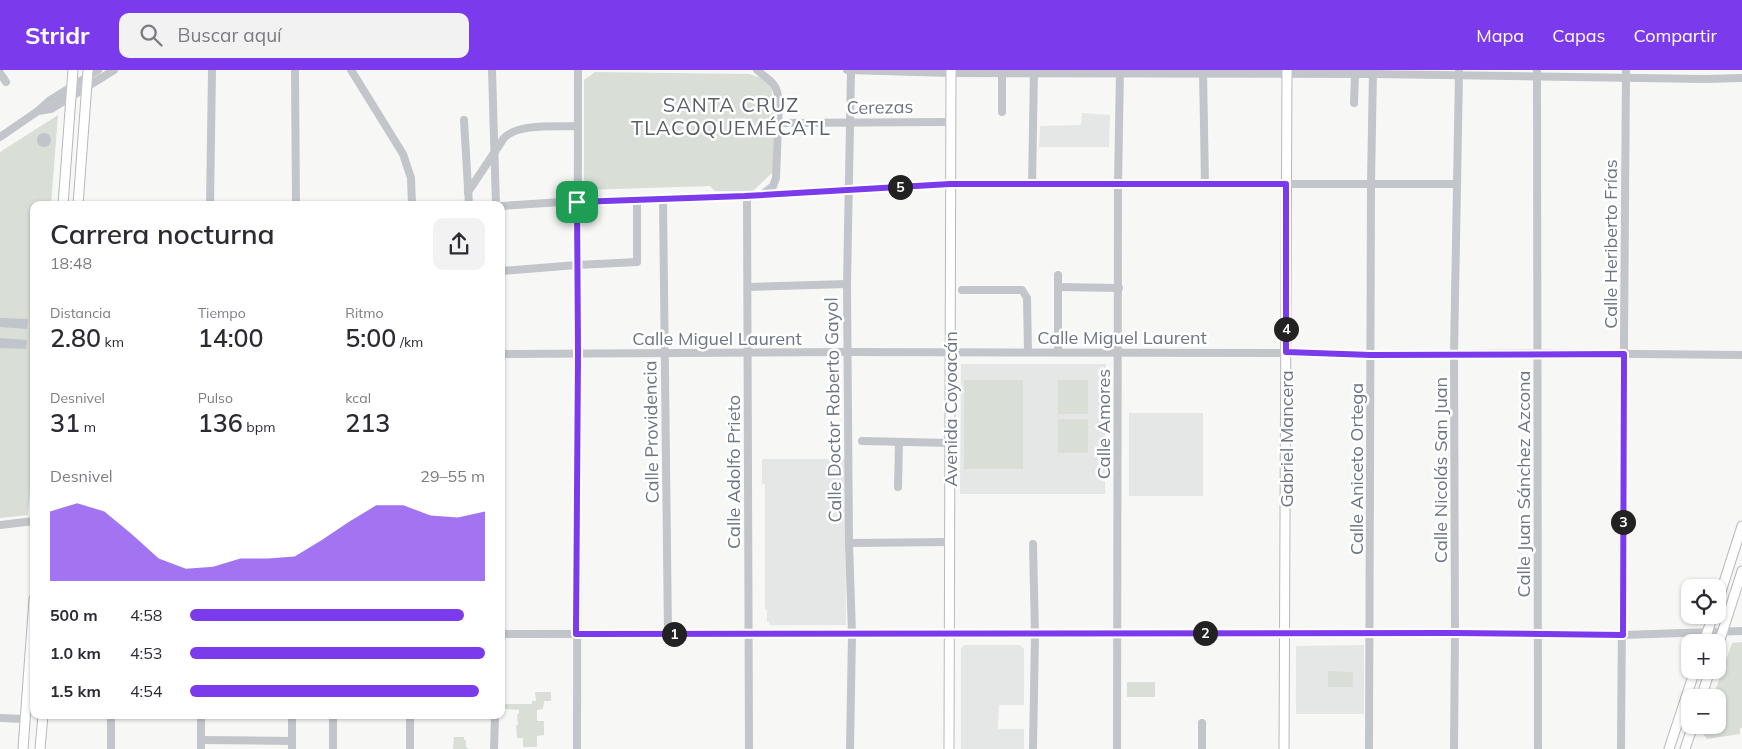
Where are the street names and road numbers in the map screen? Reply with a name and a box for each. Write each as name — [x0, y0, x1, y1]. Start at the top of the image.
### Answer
street label: Cerezas — [846, 95, 914, 119]
street label: Calle Heriberto Frías — [1599, 159, 1622, 329]
street label: Calle Doctor Roberto Gayol — [820, 297, 846, 523]
street label: Calle Miguel Laurent — [1037, 326, 1207, 349]
street label: Calle Miguel Laurent — [632, 327, 802, 350]
street label: Avenida Coyoacán — [939, 331, 962, 487]
street label: Calle Providencia — [638, 360, 664, 504]
street label: Calle Amores — [1092, 369, 1115, 479]
street label: Gabriel Mancera — [1275, 371, 1298, 507]
street label: Calle Juan Sánchez Azcona — [1512, 371, 1535, 597]
street label: Calle Nicolás San Juan — [1429, 377, 1452, 563]
street label: Calle Aniceto Ortega — [1345, 383, 1368, 555]
street label: Calle Adolfo Prieto — [722, 395, 745, 549]

